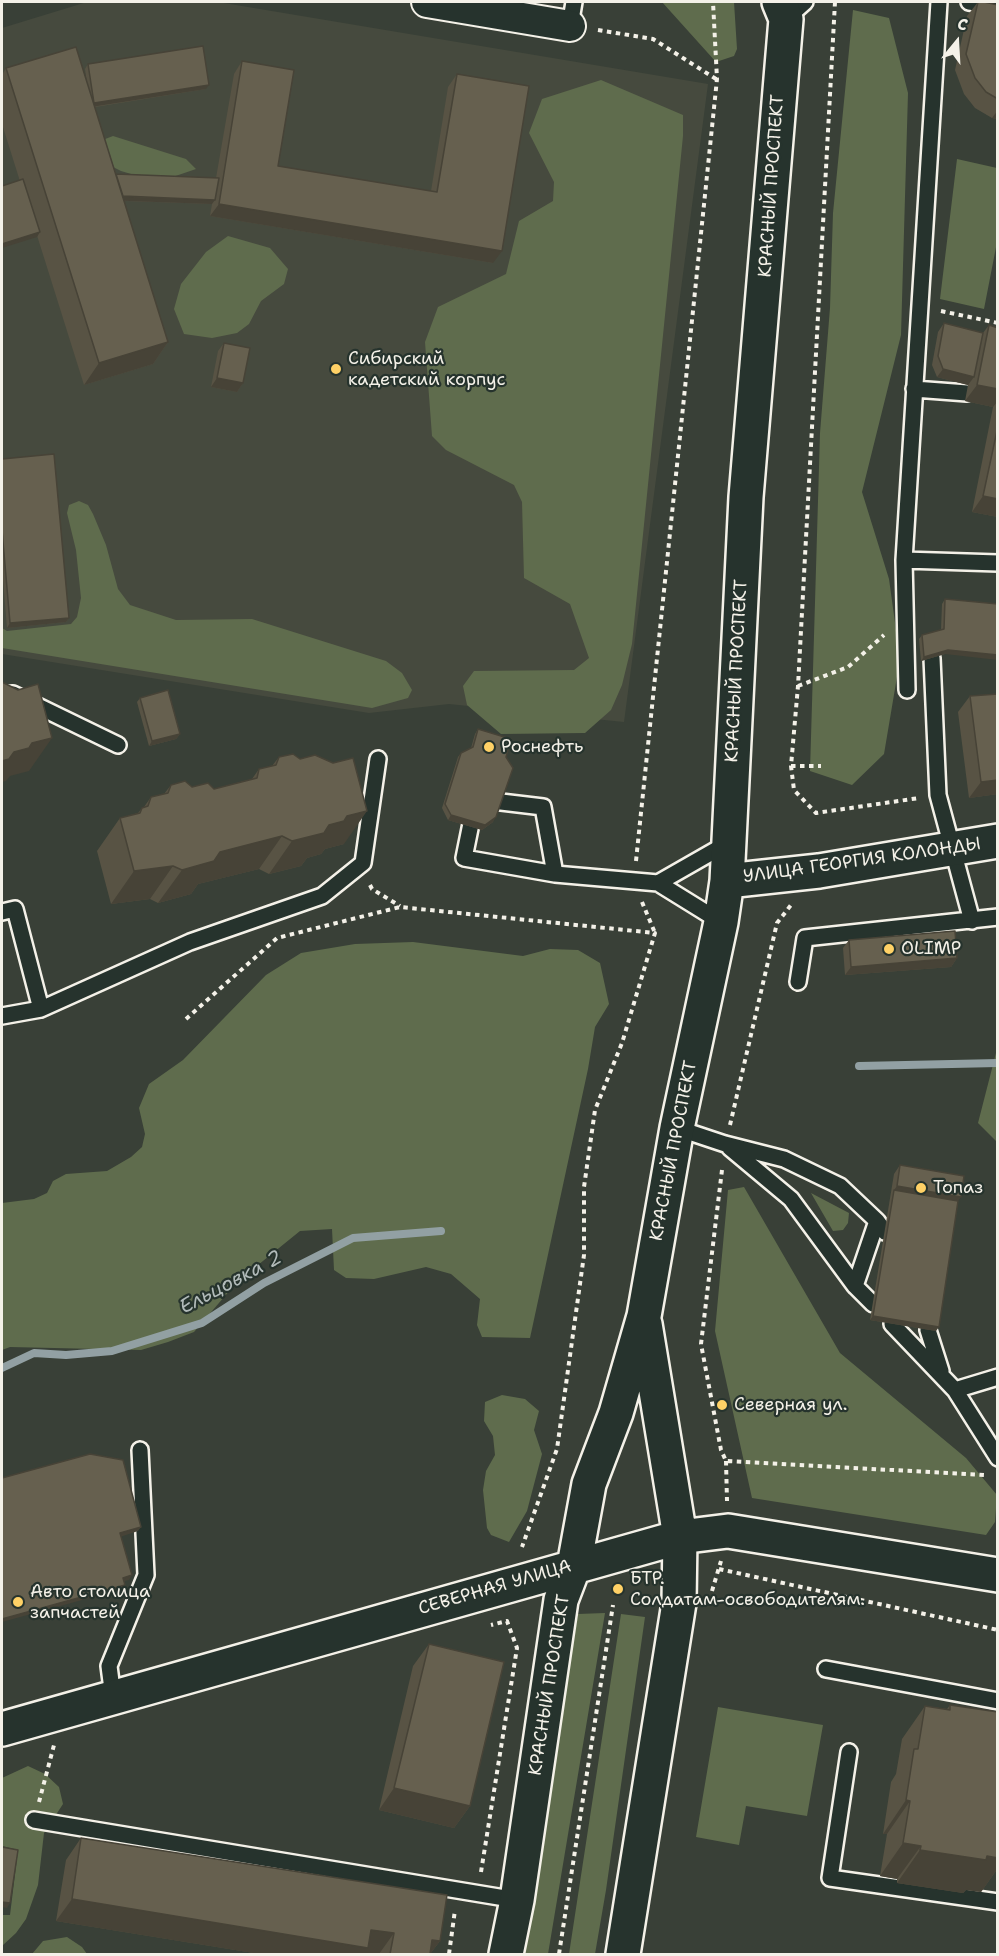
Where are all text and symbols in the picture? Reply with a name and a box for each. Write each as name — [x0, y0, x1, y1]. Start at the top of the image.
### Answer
north arrow — [927, 12, 987, 72]
text: С — [955, 13, 971, 36]
street label: КРАСНЫЙ ПРОСПЕКТ — [755, 94, 789, 278]
place label: Сибирский кадетский корпус — [348, 348, 506, 391]
marker: Сибирский кадетский корпус — [329, 362, 343, 376]
street label: КРАСНЫЙ ПРОСПЕКТ — [721, 579, 753, 763]
place label: Роснефть — [501, 736, 583, 758]
marker: Роснефть — [482, 740, 496, 754]
street label: УЛИЦА ГЕОРГИЯ КОЛОНДЫ — [742, 834, 982, 888]
place label: OLIMP — [901, 938, 961, 960]
marker: OLIMP — [882, 942, 896, 956]
street label: КРАСНЫЙ ПРОСПЕКТ — [646, 1059, 702, 1243]
place label: Топаз — [933, 1177, 983, 1199]
marker: Топаз — [914, 1181, 928, 1195]
water label: Ельцовка 2 — [176, 1246, 286, 1320]
place label: Северная ул. — [734, 1394, 847, 1416]
marker: Северная ул. — [715, 1398, 729, 1412]
street label: СЕВЕРНАЯ УЛИЦА — [416, 1556, 574, 1620]
place label: БТР. Солдатам-освободителям. — [630, 1568, 865, 1610]
place label: Авто столица запчастей — [30, 1581, 150, 1624]
marker: БТР. Солдатам-освободителям. — [611, 1582, 625, 1596]
street label: КРАСНЫЙ ПРОСПЕКТ — [525, 1593, 575, 1777]
marker: Авто столица запчастей — [11, 1595, 25, 1609]

